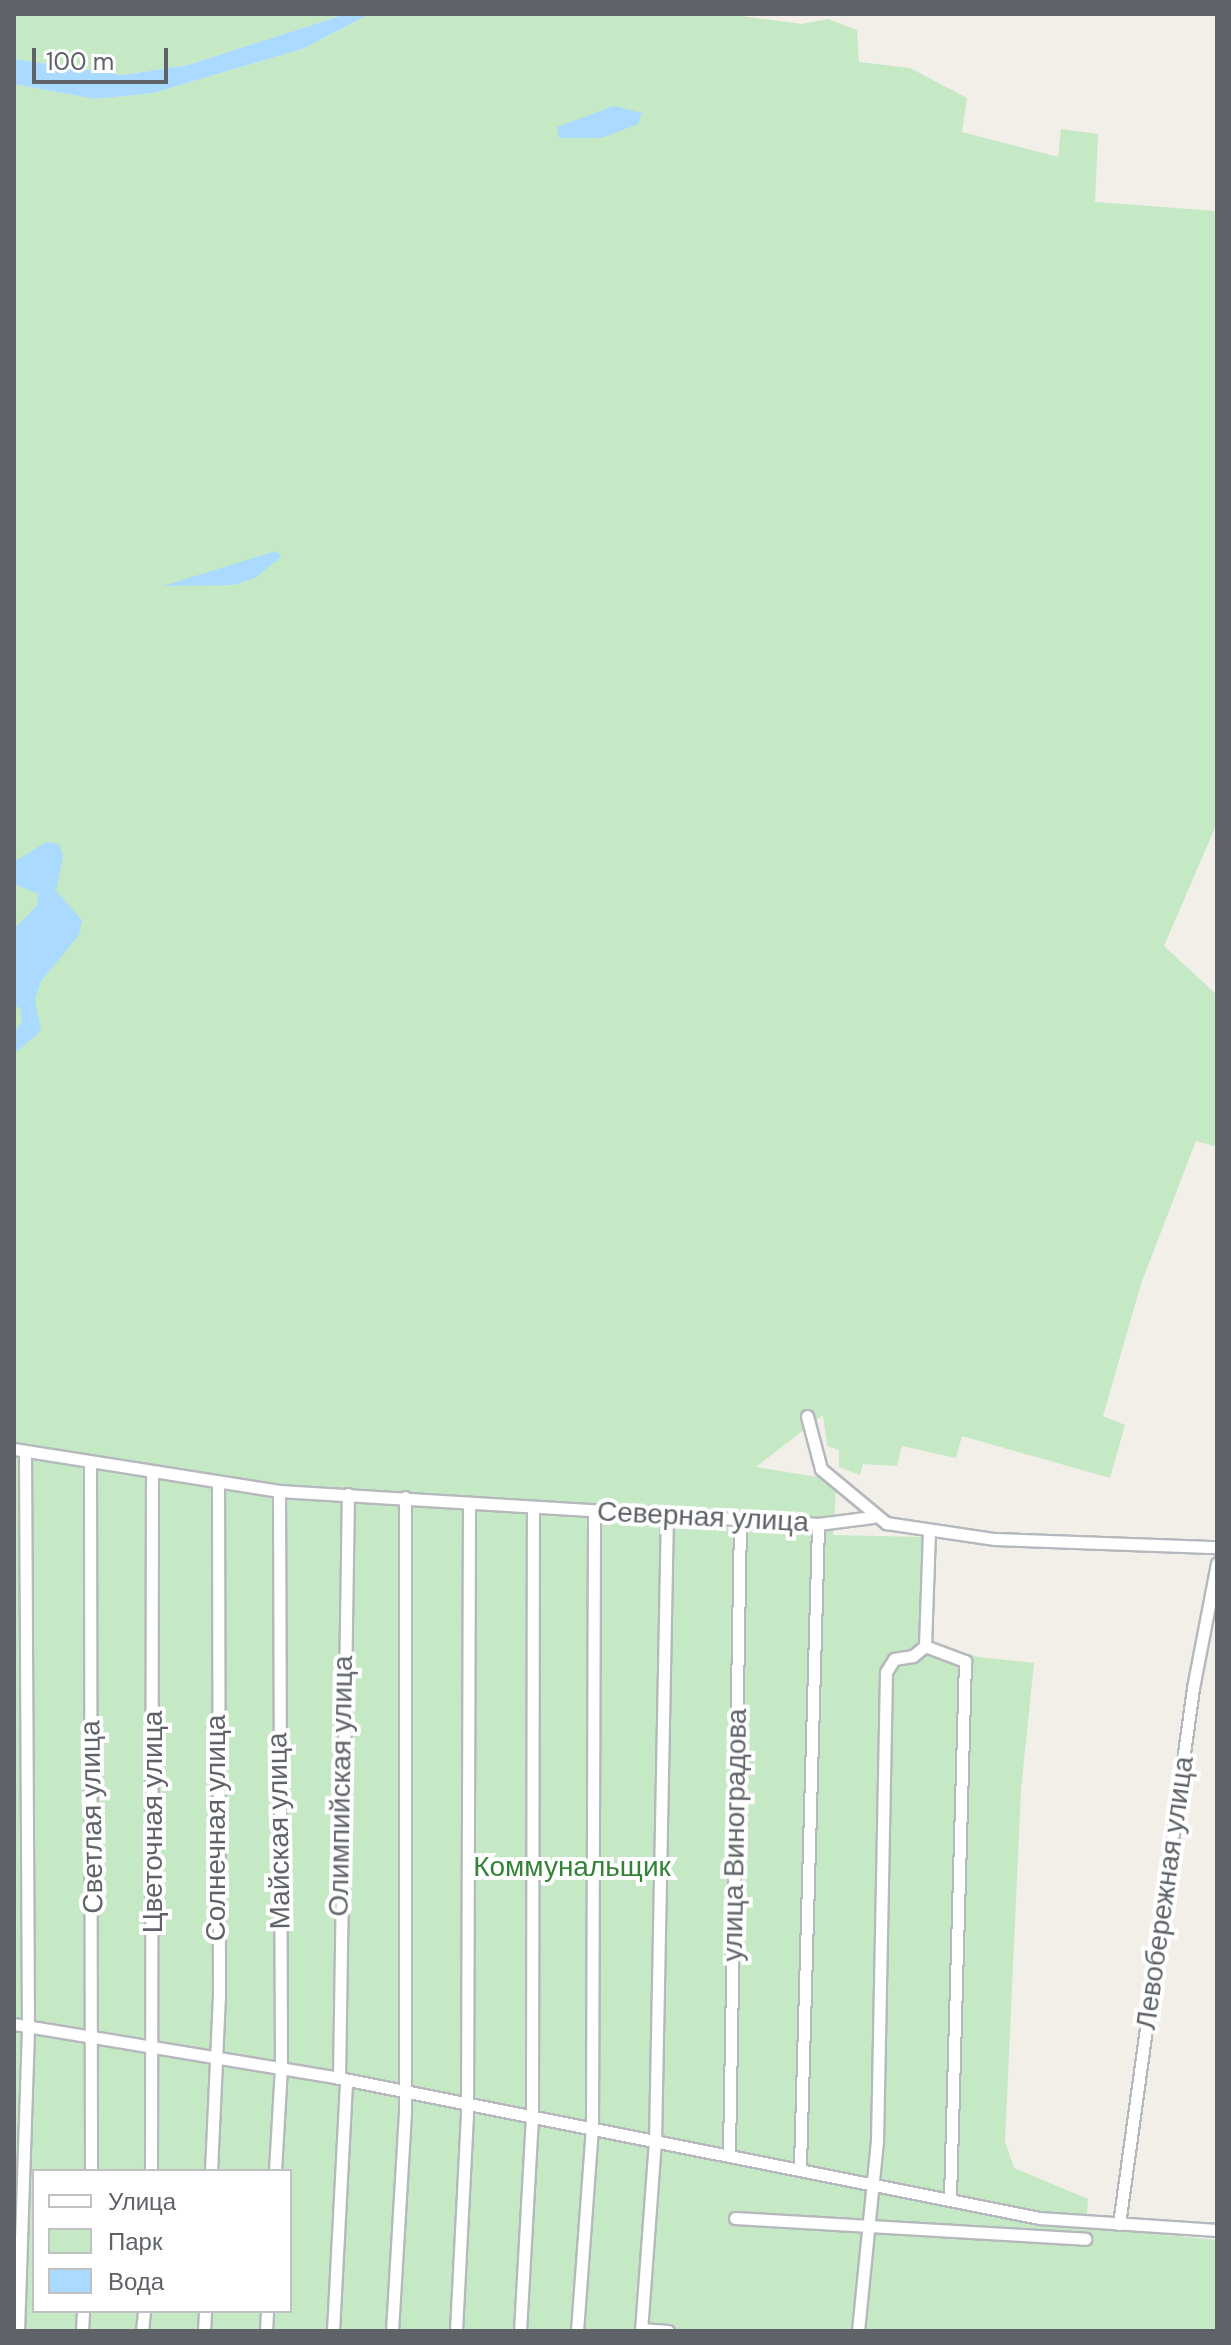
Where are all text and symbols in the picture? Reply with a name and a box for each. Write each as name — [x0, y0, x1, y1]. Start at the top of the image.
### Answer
scale bar — [36, 32, 172, 82]
text: 100 m — [46, 46, 114, 77]
street label: Северная улица — [596, 1495, 810, 1539]
street label: Олимпийская улица — [322, 1655, 360, 1917]
street label: улица Виноградова — [716, 1708, 754, 1962]
street label: Цветочная улица — [136, 1711, 170, 1933]
street label: Солнечная улица — [199, 1715, 233, 1941]
street label: Светлая улица — [74, 1720, 110, 1914]
street label: Майская улица — [260, 1732, 298, 1930]
street label: Левобережная улица — [1129, 1754, 1201, 2032]
park label: Коммунальщик — [473, 1850, 671, 1884]
legend — [32, 2169, 292, 2313]
text: Улица — [108, 2186, 176, 2217]
text: Парк — [108, 2226, 162, 2257]
text: Вода — [108, 2266, 164, 2297]

